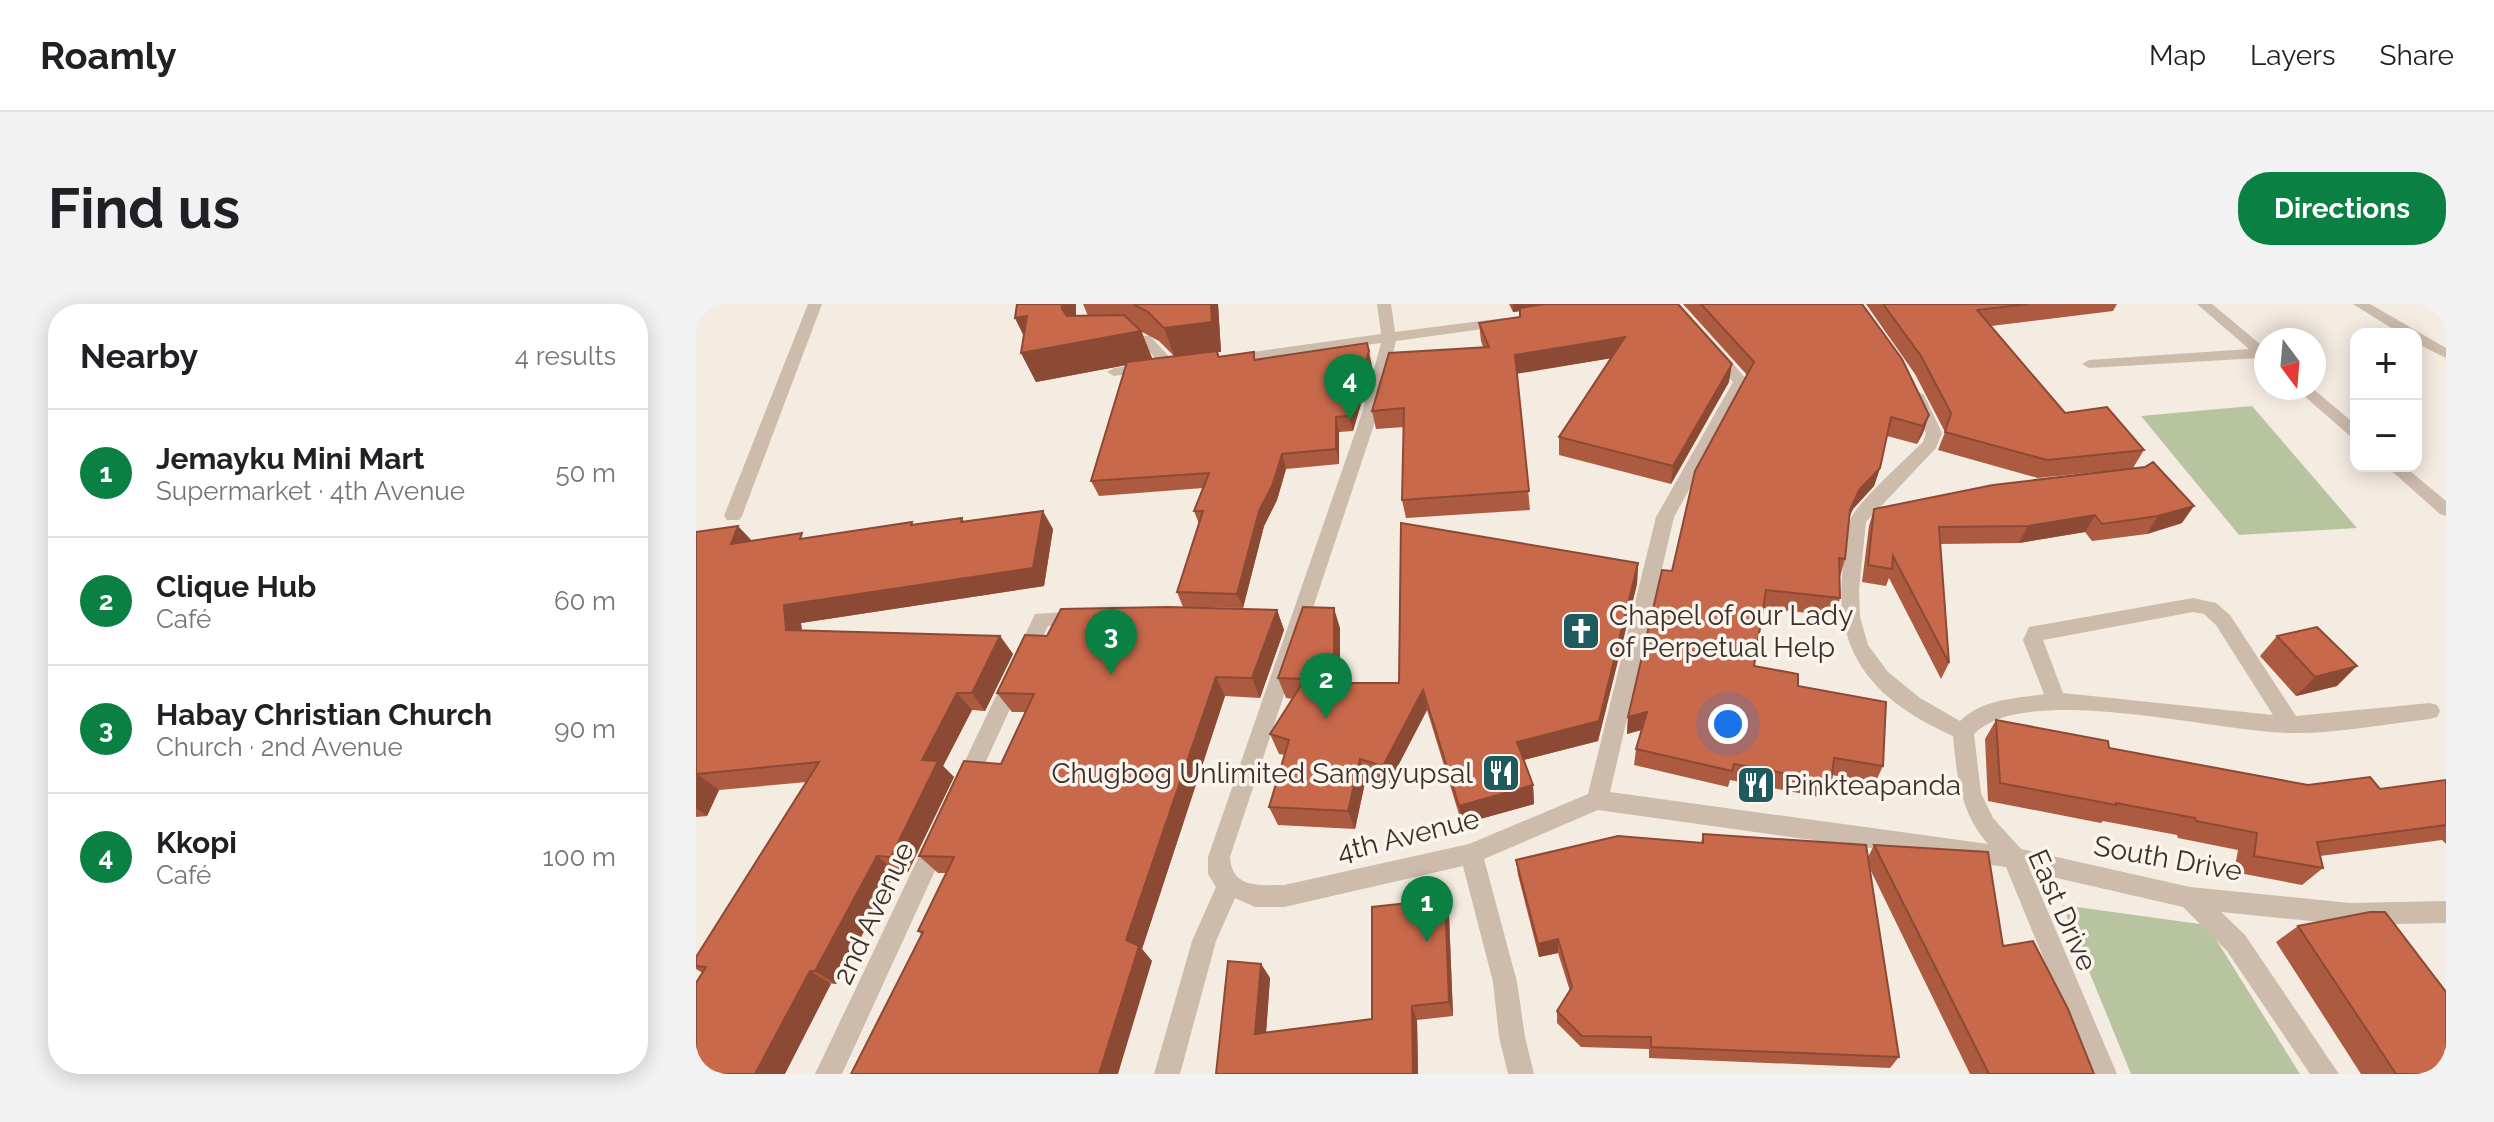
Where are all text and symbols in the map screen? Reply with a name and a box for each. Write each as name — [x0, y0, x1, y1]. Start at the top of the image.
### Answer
text: Roamly — [40, 33, 177, 78]
text: Map — [2149, 39, 2206, 72]
text: Layers — [2250, 39, 2336, 72]
text: Share — [2380, 39, 2454, 72]
button: Directions — [2238, 172, 2446, 245]
text: Find us — [48, 175, 240, 241]
north arrow — [2254, 328, 2326, 400]
map controls — [2350, 328, 2422, 472]
button: + — [2350, 328, 2422, 400]
text: Nearby — [80, 336, 198, 376]
text: 4 results — [515, 341, 616, 371]
pin: 4 — [1324, 354, 1376, 420]
button: − — [2350, 400, 2422, 472]
text: Jemayku Mini Mart — [156, 441, 425, 476]
text: 1 — [100, 458, 112, 488]
text: 50 m — [555, 458, 616, 488]
text: Supermarket · 4th Avenue — [156, 476, 465, 506]
text: Clique Hub — [156, 569, 316, 604]
text: 2 — [99, 586, 113, 616]
text: 60 m — [554, 586, 616, 616]
place label: Chapel of our Lady of Perpetual Help — [1609, 599, 1853, 664]
text: Café — [156, 604, 211, 634]
pin: 3 — [1085, 609, 1137, 675]
church icon: Chapel of our Lady of Perpetual Help — [1560, 610, 1602, 652]
pin: 2 — [1300, 653, 1352, 719]
text: Habay Christian Church — [156, 697, 492, 732]
your location — [1708, 704, 1748, 744]
text: 3 — [99, 714, 113, 744]
text: 90 m — [554, 714, 616, 744]
text: Church · 2nd Avenue — [156, 732, 403, 762]
restaurant icon: Chugbog Unlimited Samgyupsal — [1480, 752, 1522, 794]
place label: Chugbog Unlimited Samgyupsal — [1051, 757, 1473, 790]
restaurant icon: Pinkteapanda — [1735, 764, 1777, 806]
place label: Pinkteapanda — [1784, 769, 1961, 802]
street label: 4th Avenue — [1334, 802, 1483, 869]
text: Kkopi — [156, 825, 237, 860]
street label: South Drive — [2091, 829, 2245, 888]
street label: 2nd Avenue — [826, 837, 921, 989]
text: 4 — [99, 842, 113, 872]
text: 100 m — [543, 842, 616, 872]
street label: East Drive — [2021, 845, 2104, 976]
text: Café — [156, 860, 211, 890]
pin: 1 — [1401, 876, 1453, 942]

